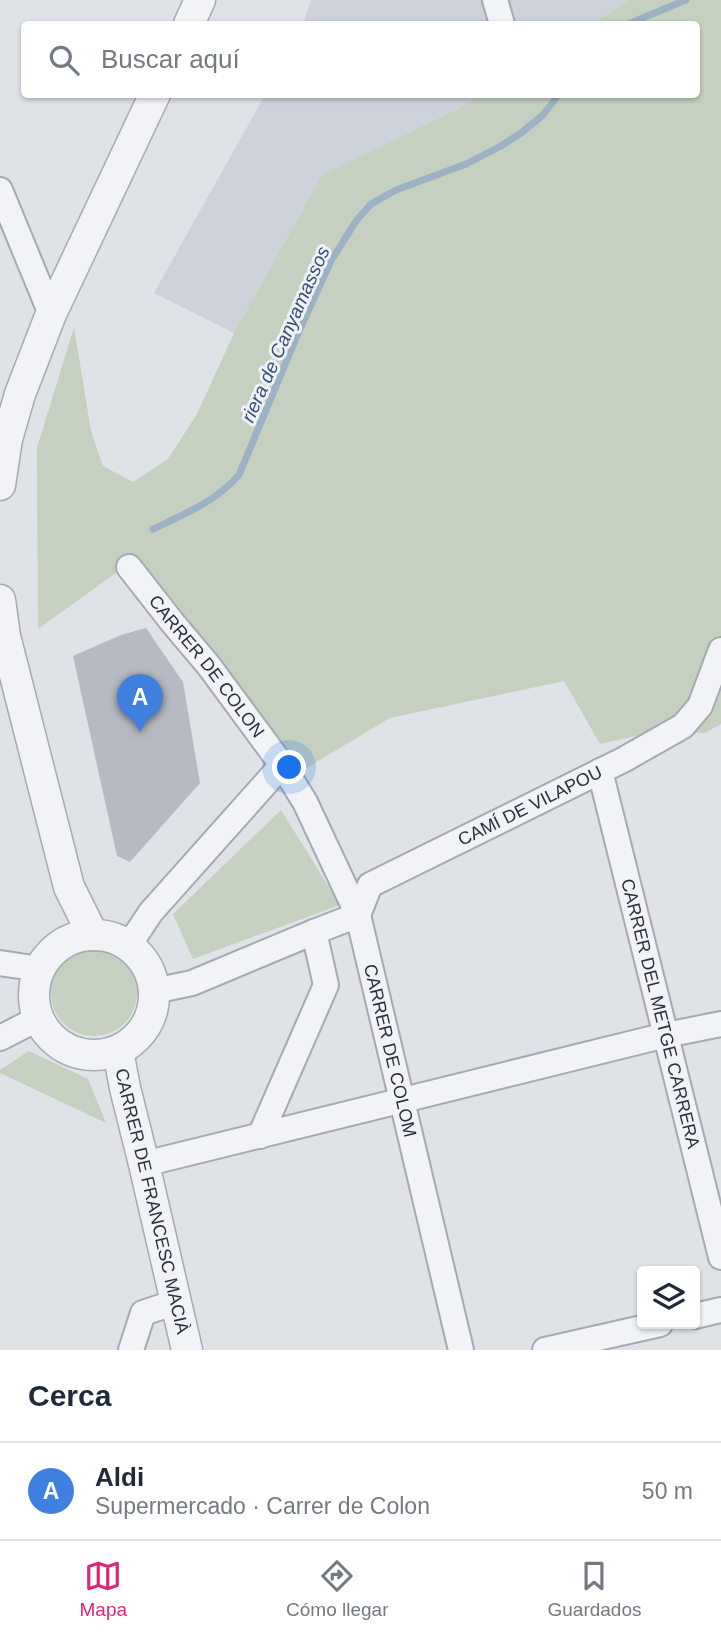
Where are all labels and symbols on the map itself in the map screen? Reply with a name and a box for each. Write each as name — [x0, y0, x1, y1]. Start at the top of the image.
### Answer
water label: riera de Canyamassos — [237, 243, 334, 425]
street label: CARRER DE COLON — [145, 591, 268, 741]
pin: A — [117, 674, 163, 732]
your location — [272, 750, 306, 784]
street label: CAMÍ DE VILAPOU — [455, 762, 605, 850]
street label: CARRER DEL METGE CARRERA — [617, 877, 704, 1151]
street label: CARRER DE COLOM — [360, 962, 420, 1139]
street label: CARRER DE FRANCESC MACIÀ — [112, 1067, 193, 1336]

